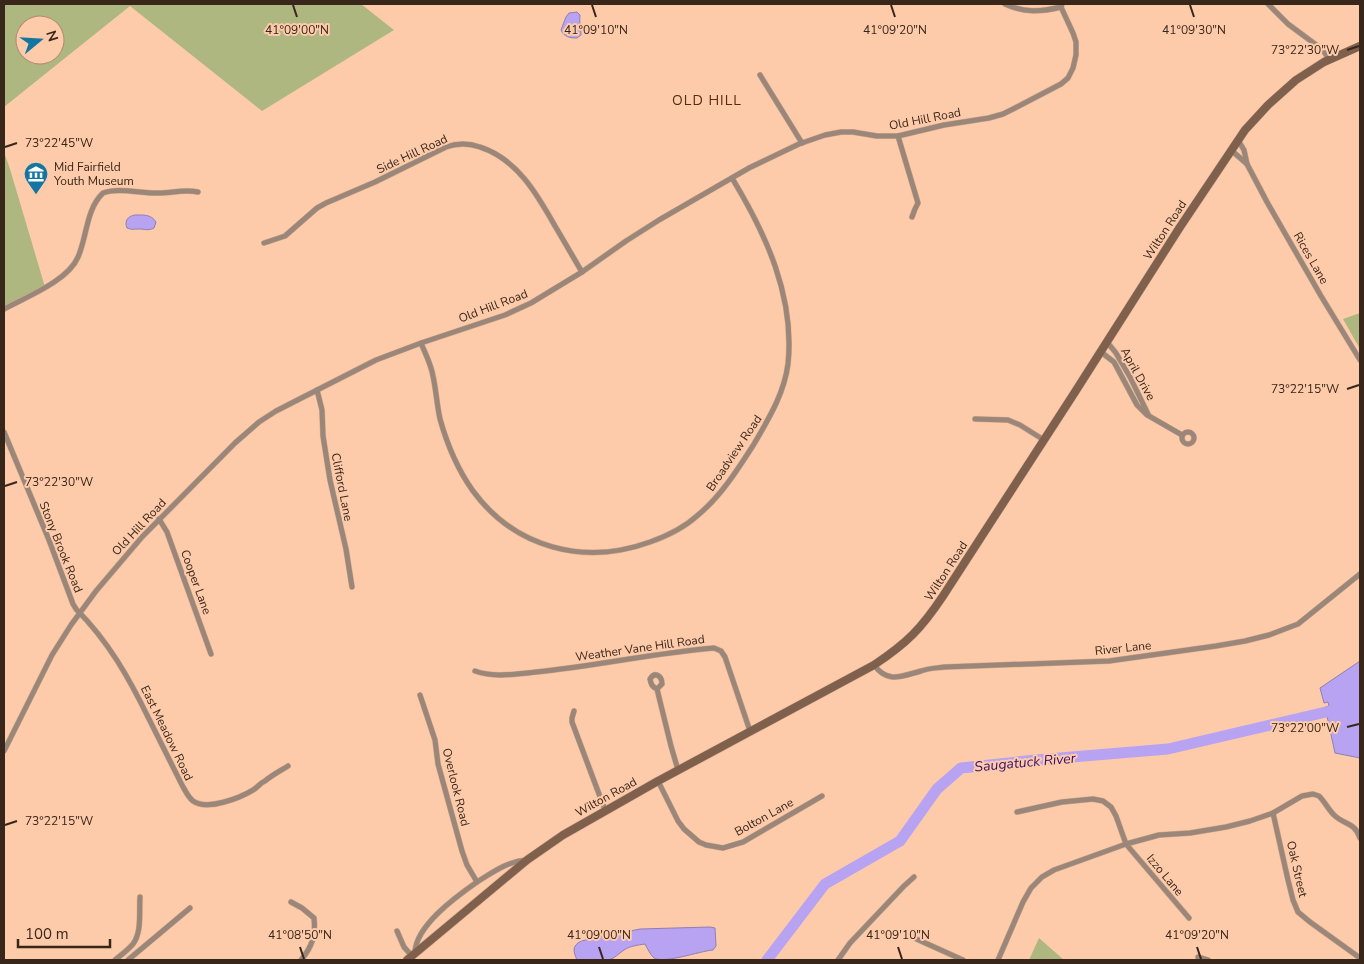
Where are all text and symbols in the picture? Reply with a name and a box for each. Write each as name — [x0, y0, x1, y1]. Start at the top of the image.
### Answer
north arrow — [15, 15, 65, 65]
text: 41°09'00"N — [265, 22, 329, 38]
text: 41°09'10"N — [564, 22, 628, 38]
text: 41°09'20"N — [863, 22, 927, 38]
text: 41°09'30"N — [1162, 22, 1226, 38]
text: N — [41, 28, 63, 44]
text: 73°22'30"W — [1271, 42, 1339, 58]
district label: OLD HILL — [672, 91, 742, 110]
street label: Old Hill Road — [888, 104, 962, 134]
street label: Side Hill Road — [374, 131, 450, 177]
text: 73°22'45"W — [25, 135, 93, 151]
place label: Mid Fairfield Youth Museum — [53, 159, 134, 189]
museum icon: Mid Fairfield Youth Museum — [23, 161, 49, 195]
street label: Wilton Road — [1140, 197, 1190, 263]
street label: Rices Lane — [1290, 229, 1332, 287]
street label: Old Hill Road — [456, 285, 530, 327]
street label: April Drive — [1117, 345, 1159, 403]
text: 73°22'15"W — [1271, 381, 1339, 397]
street label: Broadview Road — [703, 412, 765, 494]
street label: Clifford Lane — [328, 452, 356, 522]
text: 73°22'30"W — [25, 474, 93, 490]
street label: Old Hill Road — [108, 495, 170, 559]
street label: Stony Brook Road — [35, 499, 87, 595]
street label: Wilton Road — [921, 538, 971, 604]
street label: Cooper Lane — [177, 547, 215, 617]
street label: Weather Vane Hill Road — [574, 631, 706, 665]
street label: River Lane — [1094, 637, 1152, 659]
street label: East Meadow Road — [137, 683, 197, 783]
text: 73°22'00"W — [1271, 720, 1339, 736]
street label: Overlook Road — [439, 746, 473, 828]
water label: Saugatuck River — [974, 749, 1077, 776]
street label: Wilton Road — [572, 774, 640, 820]
street label: Bolton Lane — [732, 794, 796, 840]
text: 73°22'15"W — [25, 813, 93, 829]
street label: Oak Street — [1283, 839, 1311, 900]
street label: Izzo Lane — [1143, 851, 1187, 899]
scale bar — [18, 916, 110, 948]
text: 100 m — [25, 924, 69, 944]
text: 41°08'50"N — [268, 927, 332, 943]
text: 41°09'00"N — [567, 927, 631, 943]
text: 41°09'10"N — [866, 927, 930, 943]
text: 41°09'20"N — [1165, 927, 1229, 943]

